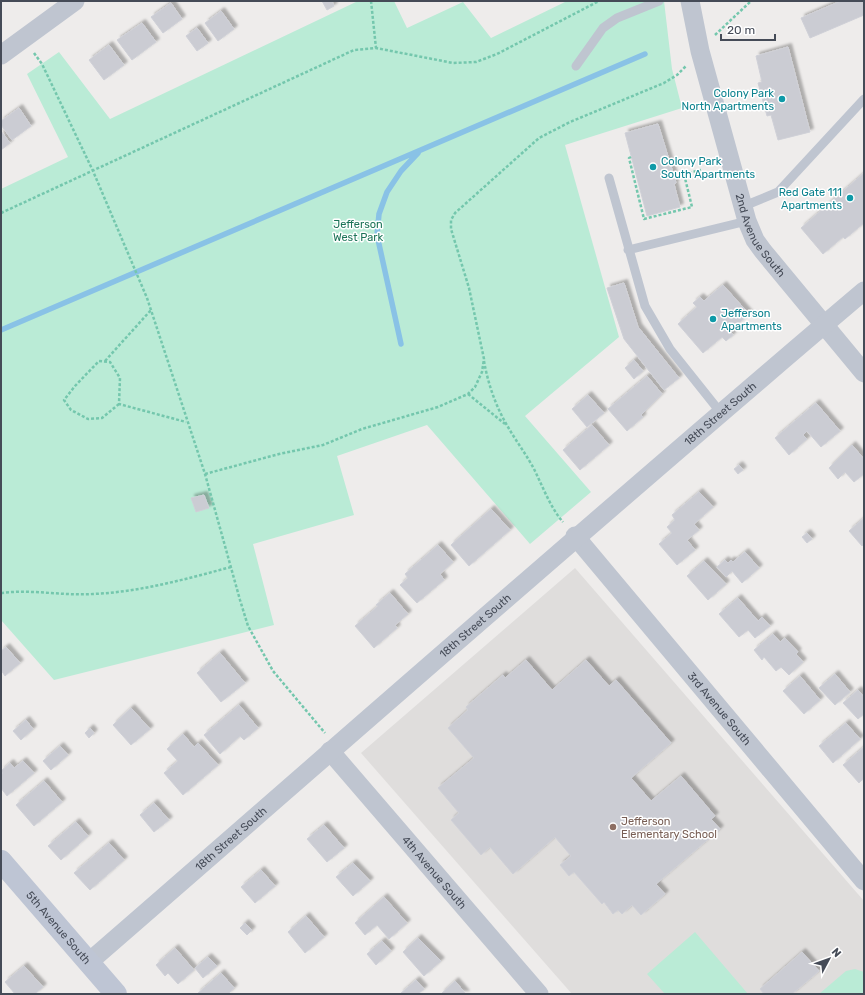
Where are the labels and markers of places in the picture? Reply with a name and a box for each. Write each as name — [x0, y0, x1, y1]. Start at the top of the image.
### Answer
place label: Colony Park North Apartments — [682, 87, 774, 113]
marker: Colony Park North Apartments — [777, 94, 787, 104]
place label: Colony Park South Apartments — [661, 155, 755, 181]
marker: Colony Park South Apartments — [648, 162, 658, 172]
place label: Red Gate 111 Apartments — [779, 186, 842, 212]
marker: Red Gate 111 Apartments — [845, 193, 855, 203]
place label: Jefferson Apartments — [721, 307, 782, 333]
marker: Jefferson Apartments — [708, 314, 718, 324]
place label: Jefferson Elementary School — [621, 815, 717, 841]
marker: Jefferson Elementary School — [608, 822, 618, 832]

